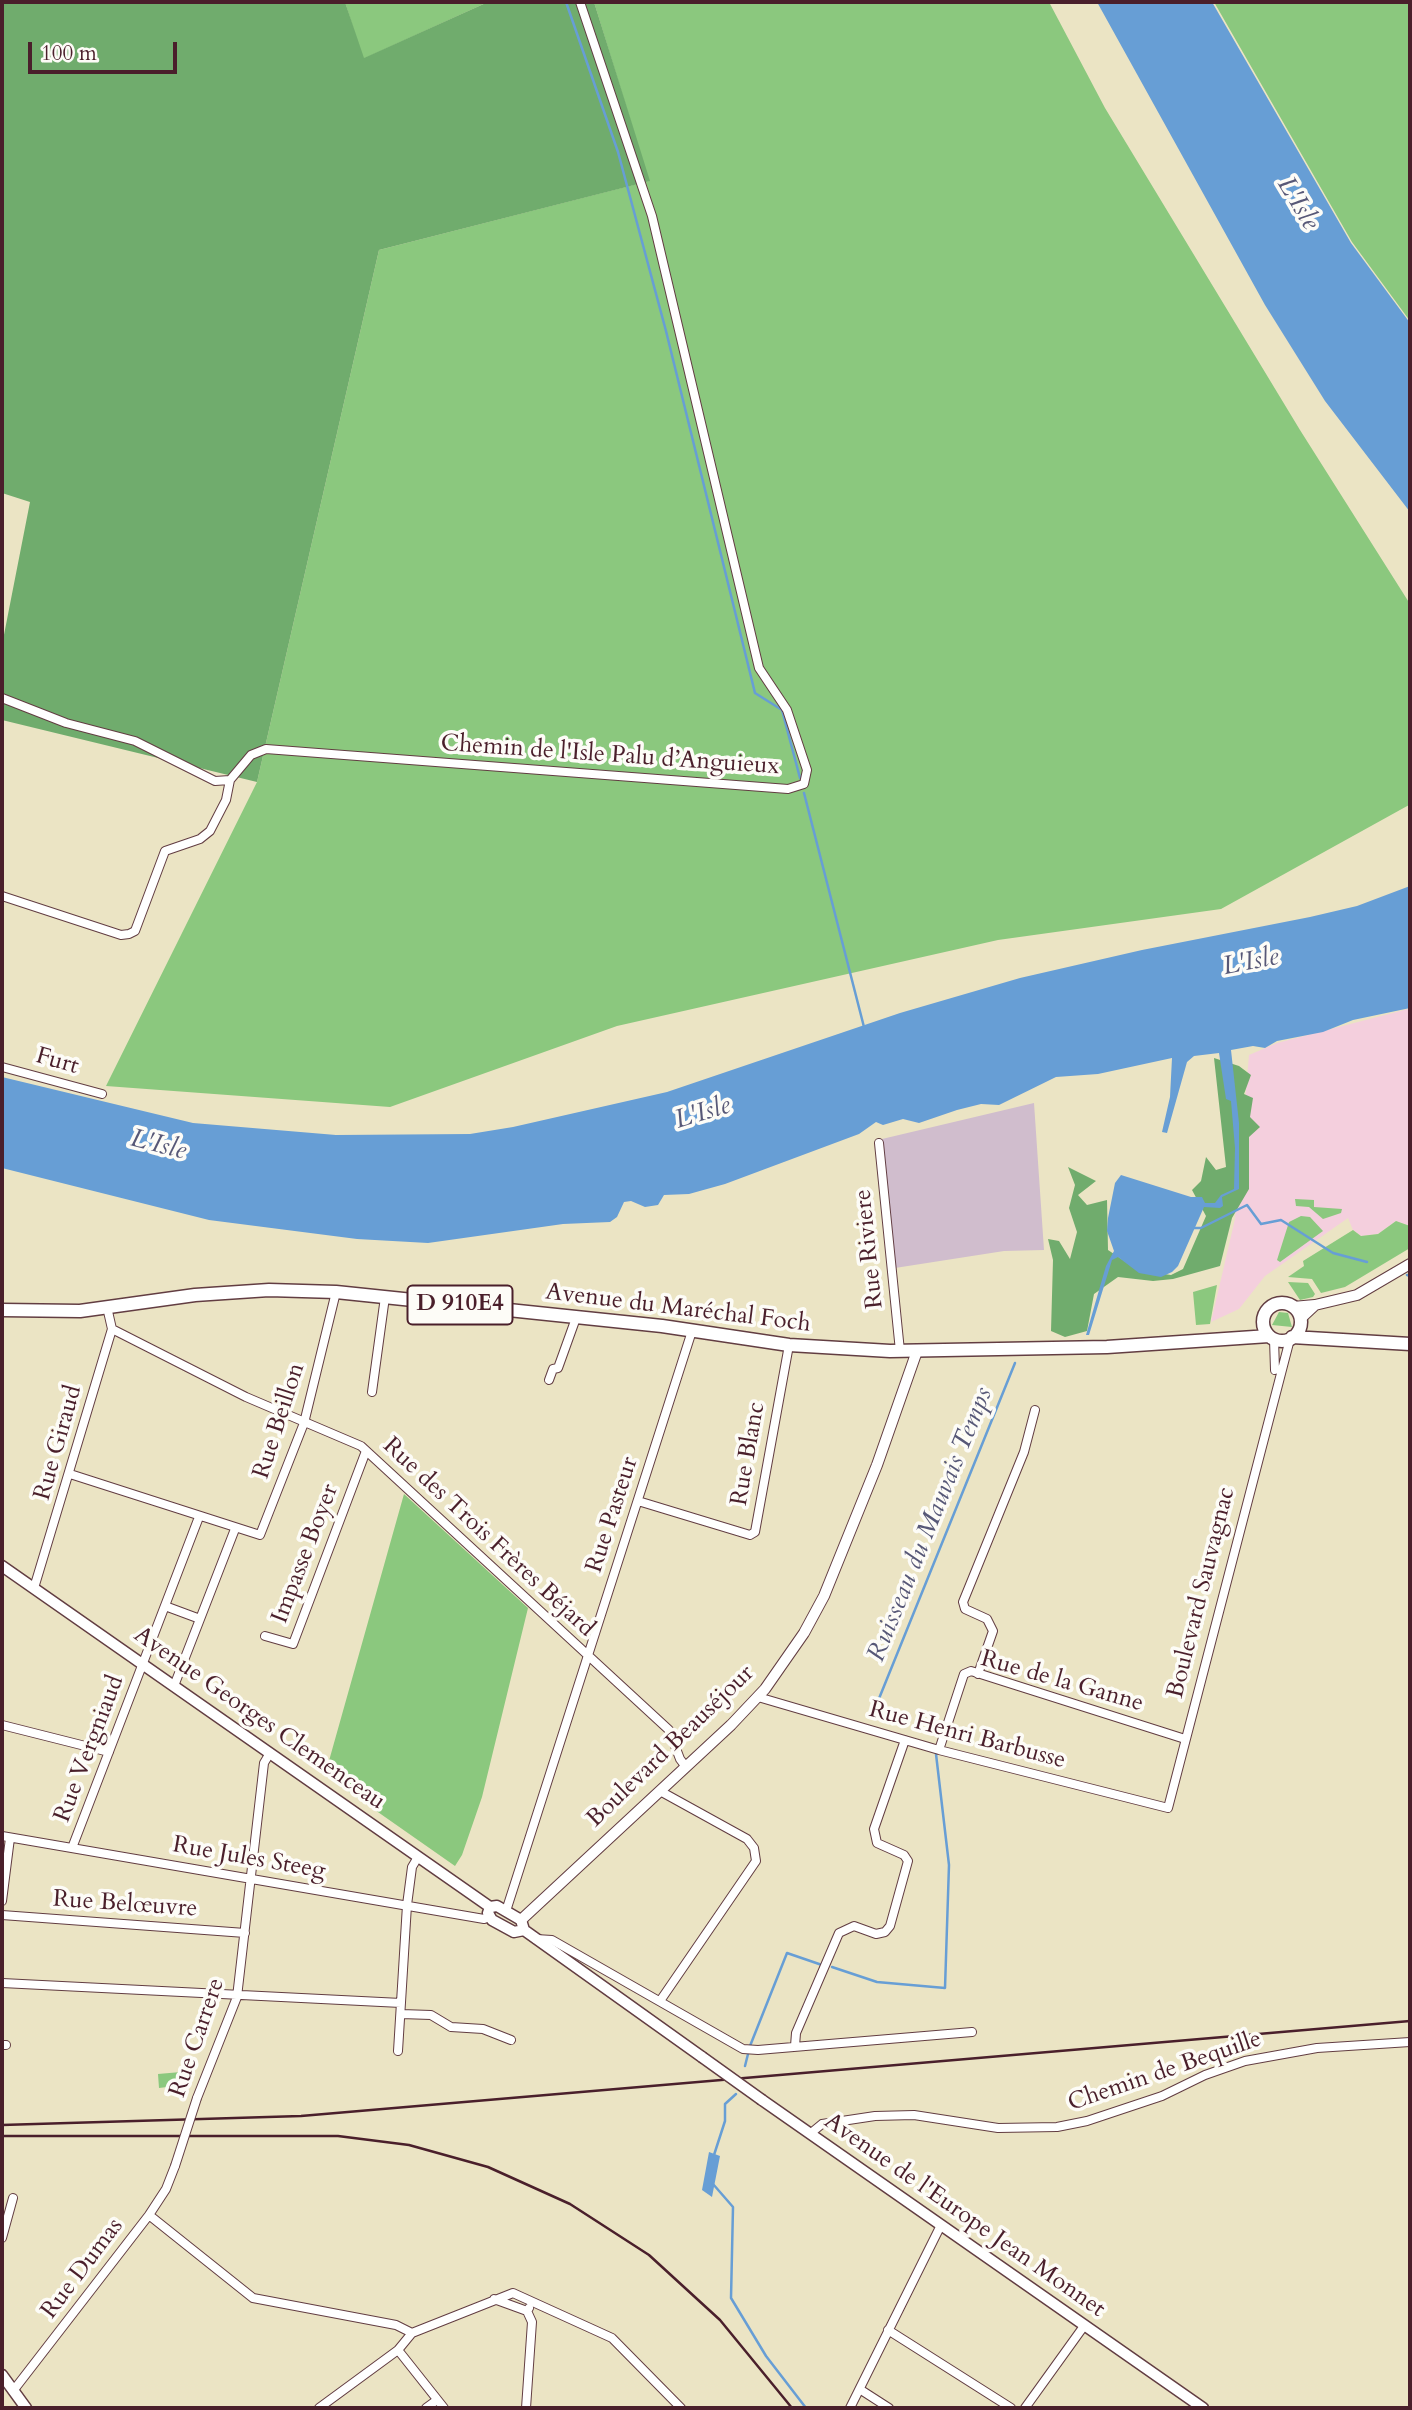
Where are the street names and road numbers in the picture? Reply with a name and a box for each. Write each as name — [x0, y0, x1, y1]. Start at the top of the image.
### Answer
street label: Chemin de l'Isle Palu d’Anguieux — [440, 730, 780, 782]
street label: Furt — [32, 1042, 82, 1082]
street label: Rue Riviere — [849, 1188, 891, 1310]
street label: Avenue du Maréchal Foch — [544, 1278, 812, 1340]
road number: D 910E4 — [407, 1286, 512, 1324]
street label: Rue Beillon — [248, 1360, 312, 1482]
street label: Rue Giraud — [29, 1382, 89, 1504]
street label: Rue Blanc — [726, 1400, 772, 1508]
street label: Rue des Trois Frères Béjard — [376, 1432, 600, 1644]
street label: Rue Pasteur — [581, 1453, 645, 1577]
street label: Impasse Boyer — [266, 1480, 346, 1628]
street label: Boulevard Sauvagnac — [1162, 1485, 1242, 1701]
street label: Avenue Georges Clemenceau — [128, 1621, 390, 1817]
street label: Rue de la Ganne — [977, 1645, 1147, 1719]
street label: Boulevard Beauséjour — [581, 1660, 761, 1834]
street label: Rue Vergniaud — [49, 1672, 131, 1826]
street label: Rue Henri Barbusse — [866, 1696, 1068, 1776]
street label: Rue Jules Steeg — [170, 1831, 328, 1887]
street label: Rue Belœuvre — [52, 1886, 198, 1924]
street label: Rue Carrere — [164, 1975, 232, 2101]
street label: Chemin de Bequille — [1064, 2025, 1266, 2119]
street label: Avenue de l'Europe Jean Monnet — [818, 2108, 1110, 2324]
street label: Rue Dumas — [36, 2213, 130, 2325]

